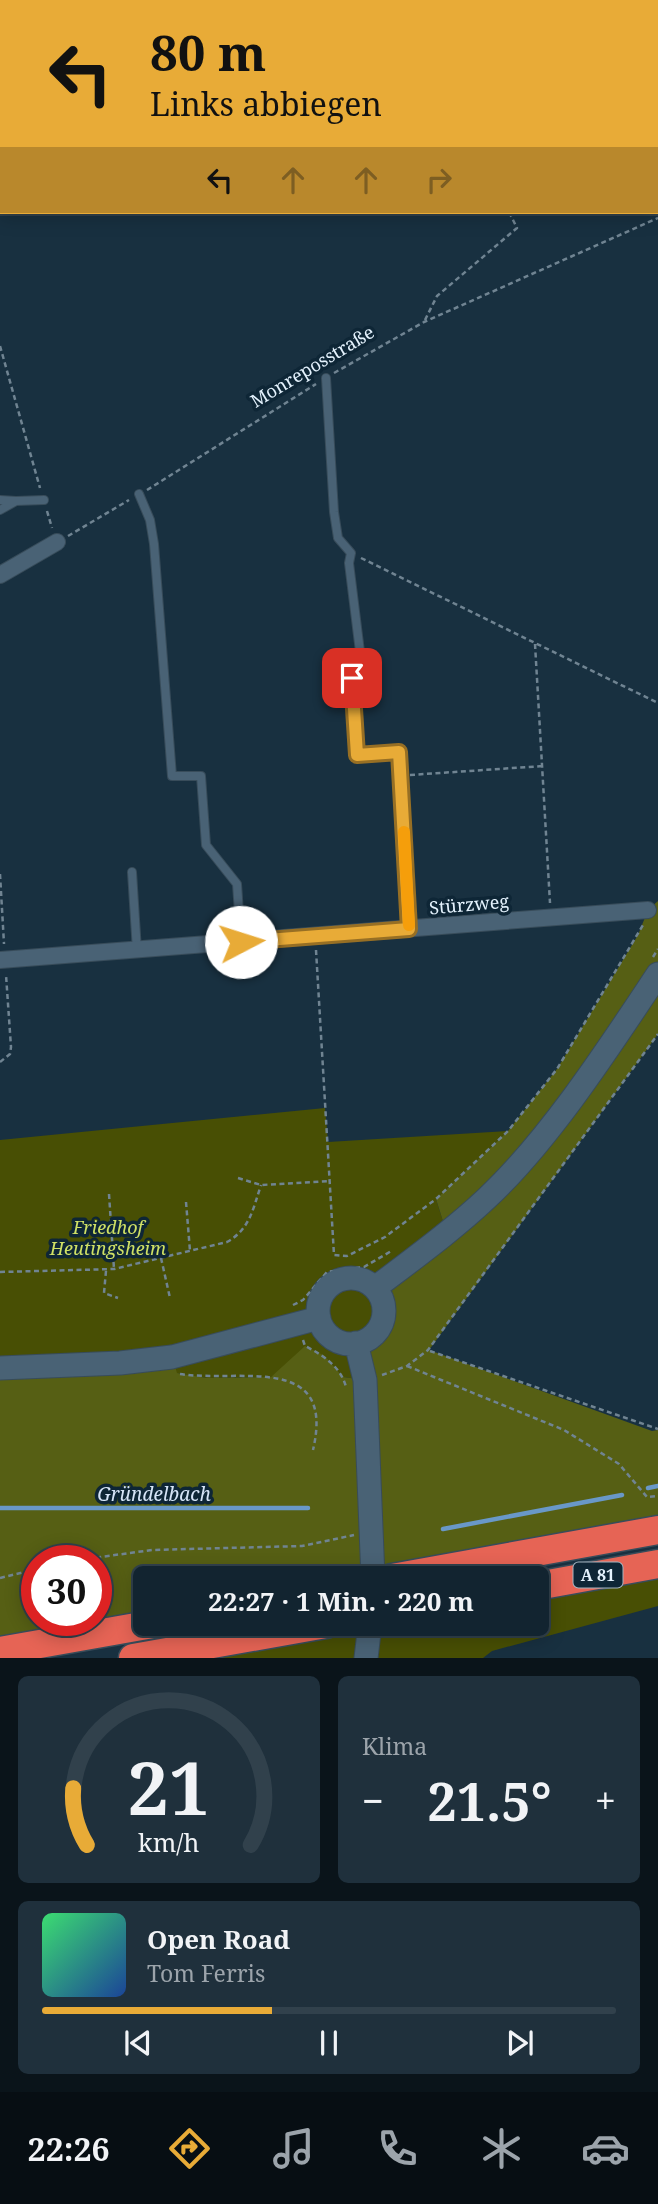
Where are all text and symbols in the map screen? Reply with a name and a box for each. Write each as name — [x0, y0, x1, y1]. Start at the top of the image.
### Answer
text: 80 m — [150, 19, 266, 85]
icon: left — [35, 28, 126, 119]
text: Links abbiegen — [150, 82, 382, 125]
icon: left — [201, 161, 239, 199]
icon: ahead — [274, 161, 312, 199]
icon: ahead — [347, 161, 385, 199]
icon: right — [420, 161, 458, 199]
street label: Monreposstraße — [246, 320, 378, 412]
pin — [322, 648, 382, 708]
icon: arrive — [333, 659, 371, 697]
street label: Stürzweg — [428, 889, 510, 919]
position arrow — [204, 905, 278, 979]
park label: Friedhof Heutingsheim — [49, 1215, 166, 1260]
water label: Gründelbach — [97, 1481, 211, 1507]
speed limit sign: 30 — [21, 1545, 112, 1636]
road number: A 81 — [574, 1562, 622, 1588]
text: 22:27 · 1 Min. · 220 m — [208, 1583, 474, 1619]
text: Klima — [362, 1730, 427, 1762]
text: 21 — [128, 1738, 210, 1837]
text: 21.5° — [427, 1765, 552, 1836]
text: − — [362, 1774, 384, 1826]
text: + — [595, 1774, 616, 1826]
text: km/h — [138, 1825, 200, 1859]
text: Open Road — [147, 1921, 290, 1957]
text: Tom Ferris — [147, 1957, 265, 1989]
icon: previous — [119, 2024, 157, 2062]
icon: pause — [310, 2024, 348, 2062]
icon: next — [501, 2024, 539, 2062]
icon: directions — [165, 2124, 214, 2173]
icon: music — [269, 2124, 318, 2173]
icon: phone — [373, 2124, 422, 2173]
icon: climate — [477, 2124, 526, 2173]
icon: car — [581, 2124, 630, 2173]
text: 22:26 — [28, 2127, 110, 2170]

